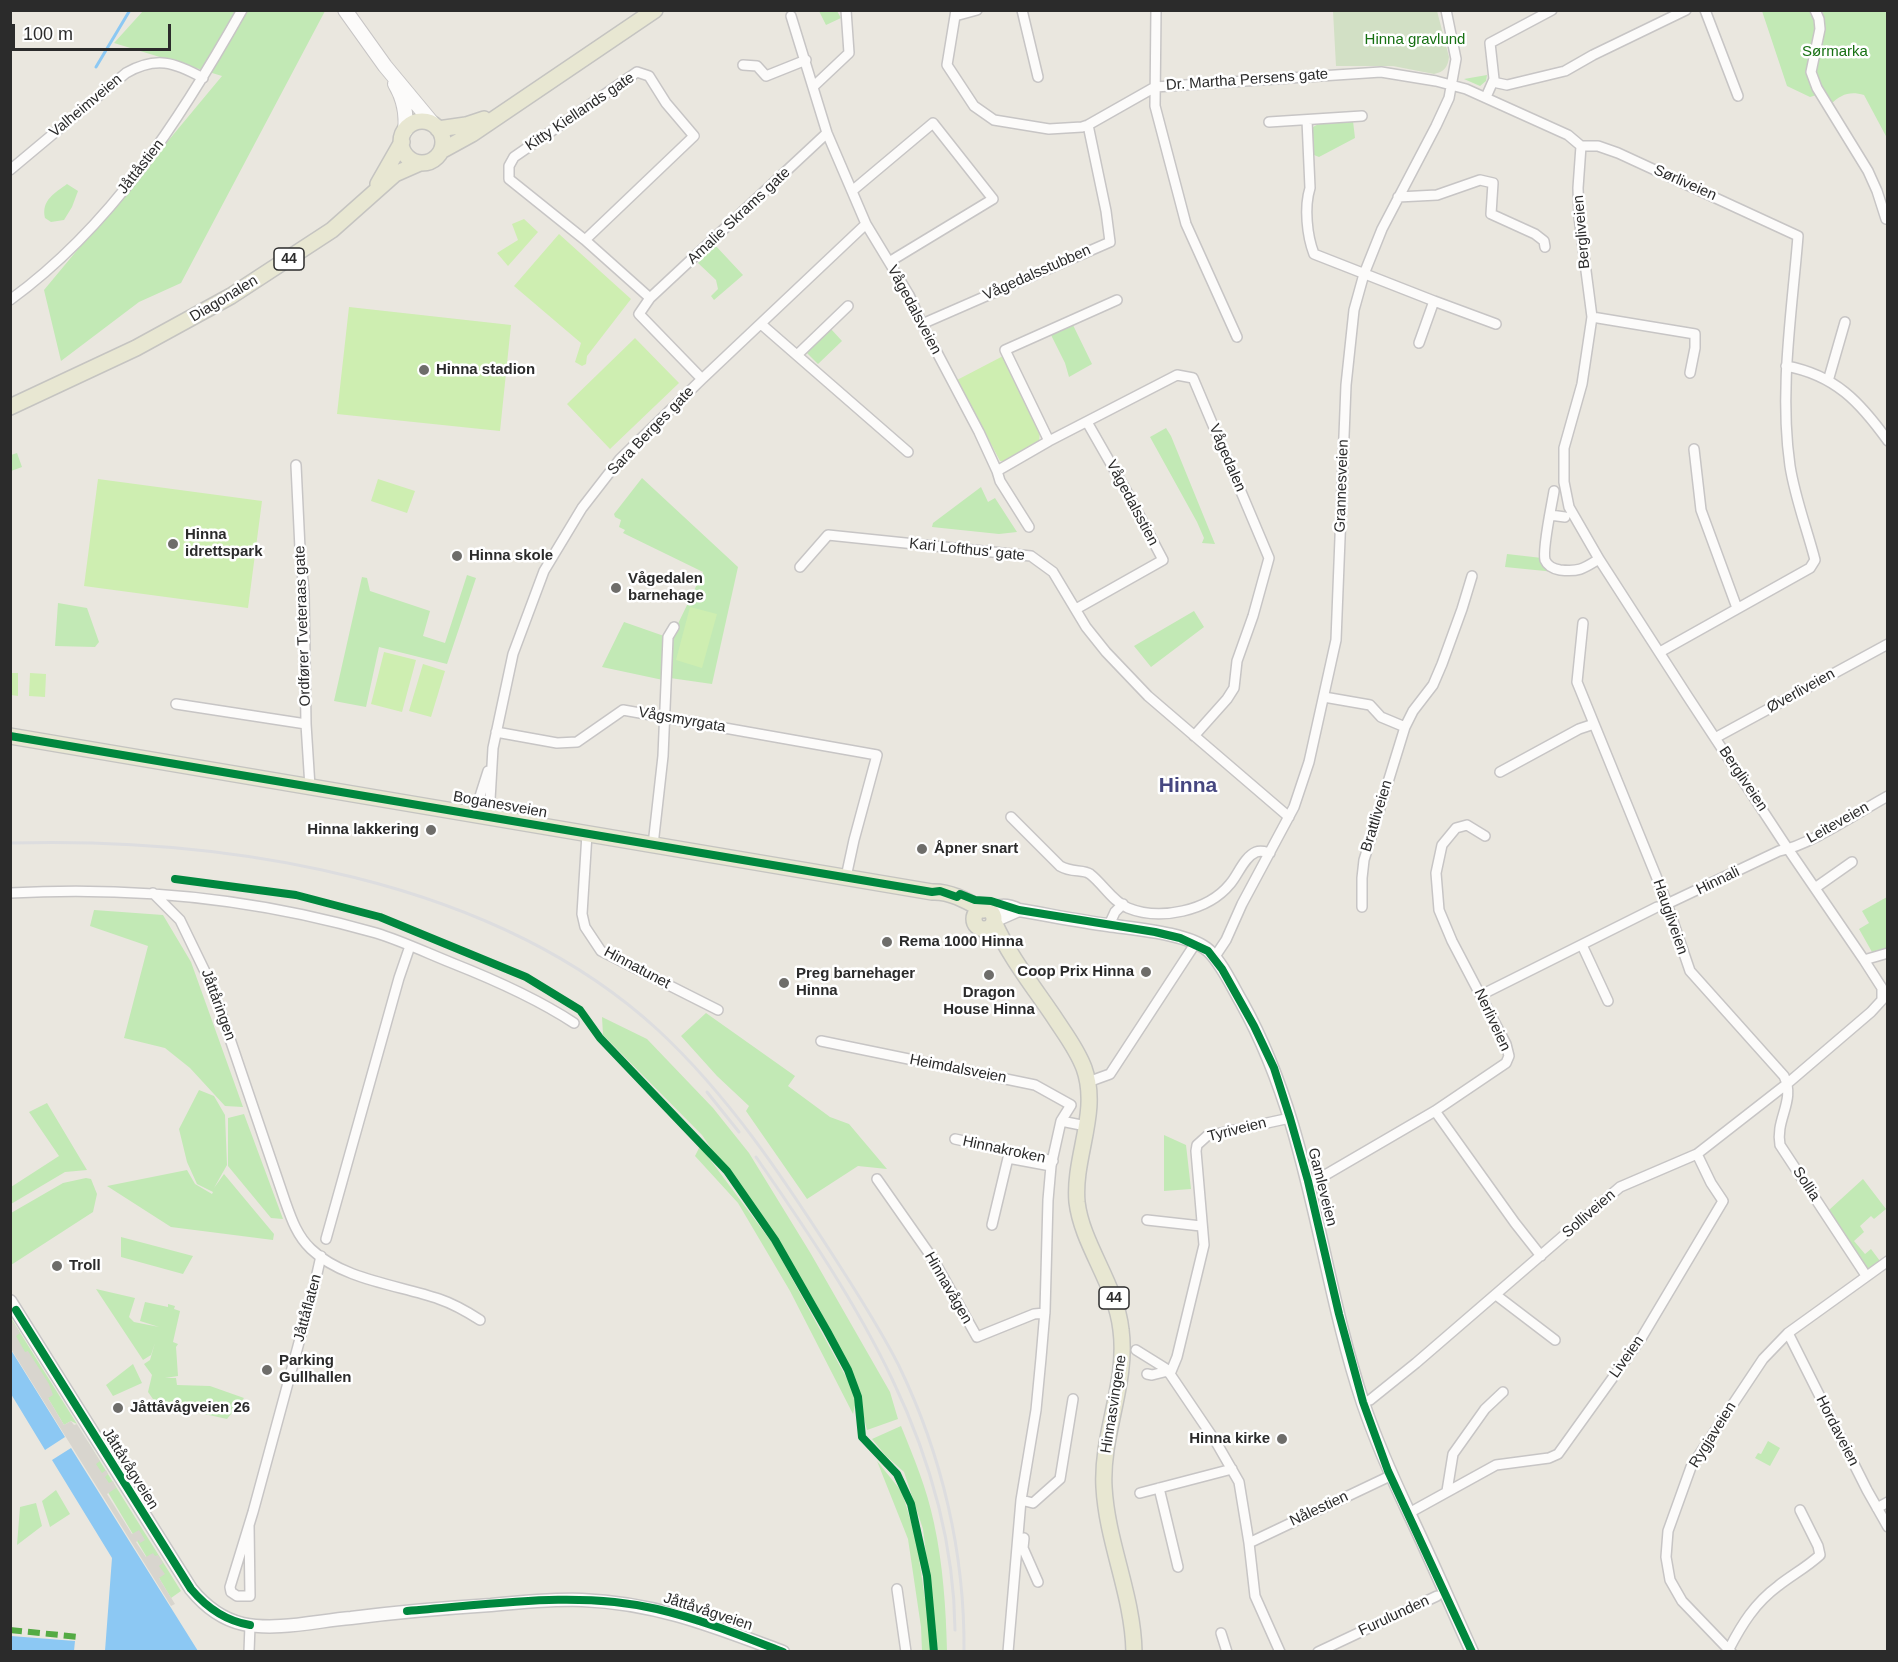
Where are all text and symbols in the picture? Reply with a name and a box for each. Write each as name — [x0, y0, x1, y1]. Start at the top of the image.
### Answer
scale bar — [15, 12, 174, 50]
text: 100 m — [23, 24, 73, 44]
park label: Hinna gravlund — [1365, 31, 1465, 49]
park label: Sørmarka — [1802, 43, 1868, 61]
street label: Dr. Martha Persens gate — [1165, 65, 1329, 95]
street label: Kitty Kiellands gate — [522, 69, 638, 155]
street label: Valheimveien — [46, 71, 126, 141]
street label: Jåttåstien — [114, 136, 168, 198]
street label: Sørliveien — [1651, 161, 1719, 205]
street label: Amalie Skrams gate — [684, 164, 794, 268]
street label: Bergliveien — [1570, 194, 1594, 270]
street label: Vågedalsstubben — [980, 241, 1094, 305]
road number: 44 — [274, 248, 304, 270]
street label: Vågedalsveien — [883, 262, 945, 358]
street label: Diagonalen — [187, 272, 261, 326]
place label: Hinna stadion — [436, 361, 535, 379]
marker: Hinna stadion — [417, 363, 431, 377]
street label: Sara Berges gate — [604, 383, 698, 479]
street label: Vågedalen — [1205, 421, 1249, 495]
street label: Grannesveien — [1331, 439, 1353, 533]
street label: Vågedalsstien — [1102, 457, 1162, 549]
place label: Hinna idrettspark — [185, 526, 263, 561]
street label: Kari Lofthus' gate — [908, 535, 1026, 565]
marker: Hinna idrettspark — [166, 537, 180, 551]
street label: Ordfører Tveteraas gate — [291, 545, 315, 707]
place label: Hinna skole — [469, 547, 553, 565]
marker: Hinna skole — [450, 549, 464, 563]
place label: Vågedalen barnehage — [628, 570, 704, 605]
marker: Vågedalen barnehage — [609, 581, 623, 595]
street label: Øverliveien — [1764, 665, 1838, 717]
street label: Vågsmyrgata — [637, 703, 727, 737]
street label: Bergliveien — [1715, 743, 1771, 815]
district label: Hinna — [1159, 773, 1217, 799]
street label: Brattliveien — [1358, 778, 1396, 854]
street label: Boganesveien — [452, 788, 548, 822]
street label: Leiteveien — [1804, 799, 1872, 847]
place label: Hinna lakkering — [307, 821, 419, 839]
marker: Hinna lakkering — [424, 823, 438, 837]
place label: Åpner snart — [934, 840, 1018, 858]
marker: Åpner snart — [915, 842, 929, 856]
street label: Hinnali — [1693, 863, 1743, 899]
street label: Haugliveien — [1649, 877, 1691, 957]
place label: Rema 1000 Hinna — [899, 933, 1023, 951]
marker: Rema 1000 Hinna — [880, 935, 894, 949]
street label: Hinnatunet — [601, 943, 673, 993]
place label: Coop Prix Hinna — [1017, 963, 1134, 981]
place label: Preg barnehager Hinna — [796, 965, 915, 1000]
marker: Coop Prix Hinna — [1139, 965, 1153, 979]
street label: Jåttåringen — [197, 967, 239, 1043]
marker: Dragon House Hinna — [982, 968, 996, 982]
marker: Preg barnehager Hinna — [777, 976, 791, 990]
place label: Dragon House Hinna — [943, 984, 1035, 1019]
street label: Nerliveien — [1470, 986, 1514, 1054]
street label: Heimdalsveien — [908, 1051, 1008, 1087]
street label: Tyriveien — [1206, 1114, 1268, 1146]
street label: Hinnakroken — [961, 1132, 1047, 1168]
street label: Gamleveien — [1304, 1146, 1340, 1228]
street label: Sollia — [1788, 1164, 1824, 1204]
street label: Solliveien — [1559, 1186, 1619, 1242]
street label: Hinnavågen — [920, 1249, 976, 1327]
place label: Troll — [69, 1257, 101, 1275]
marker: Troll — [50, 1259, 64, 1273]
street label: Jåttåflaten — [290, 1272, 326, 1344]
road number: 44 — [1099, 1287, 1129, 1309]
street label: Liveien — [1606, 1332, 1648, 1382]
place label: Parking Gullhallen — [279, 1352, 352, 1387]
street label: Hinnasvingene — [1097, 1354, 1131, 1454]
marker: Parking Gullhallen — [260, 1363, 274, 1377]
street label: Hordaveien — [1812, 1393, 1862, 1469]
place label: Jåttåvågveien 26 — [130, 1399, 250, 1417]
street label: Rygjaveien — [1686, 1399, 1740, 1471]
marker: Jåttåvågveien 26 — [111, 1401, 125, 1415]
street label: Jåttåvågveien — [98, 1425, 162, 1513]
place label: Hinna kirke — [1189, 1430, 1270, 1448]
marker: Hinna kirke — [1275, 1432, 1289, 1446]
street label: Nålestien — [1287, 1488, 1351, 1530]
street label: Jåttåvågveien — [661, 1589, 755, 1635]
street label: Furulunden — [1356, 1592, 1432, 1640]

